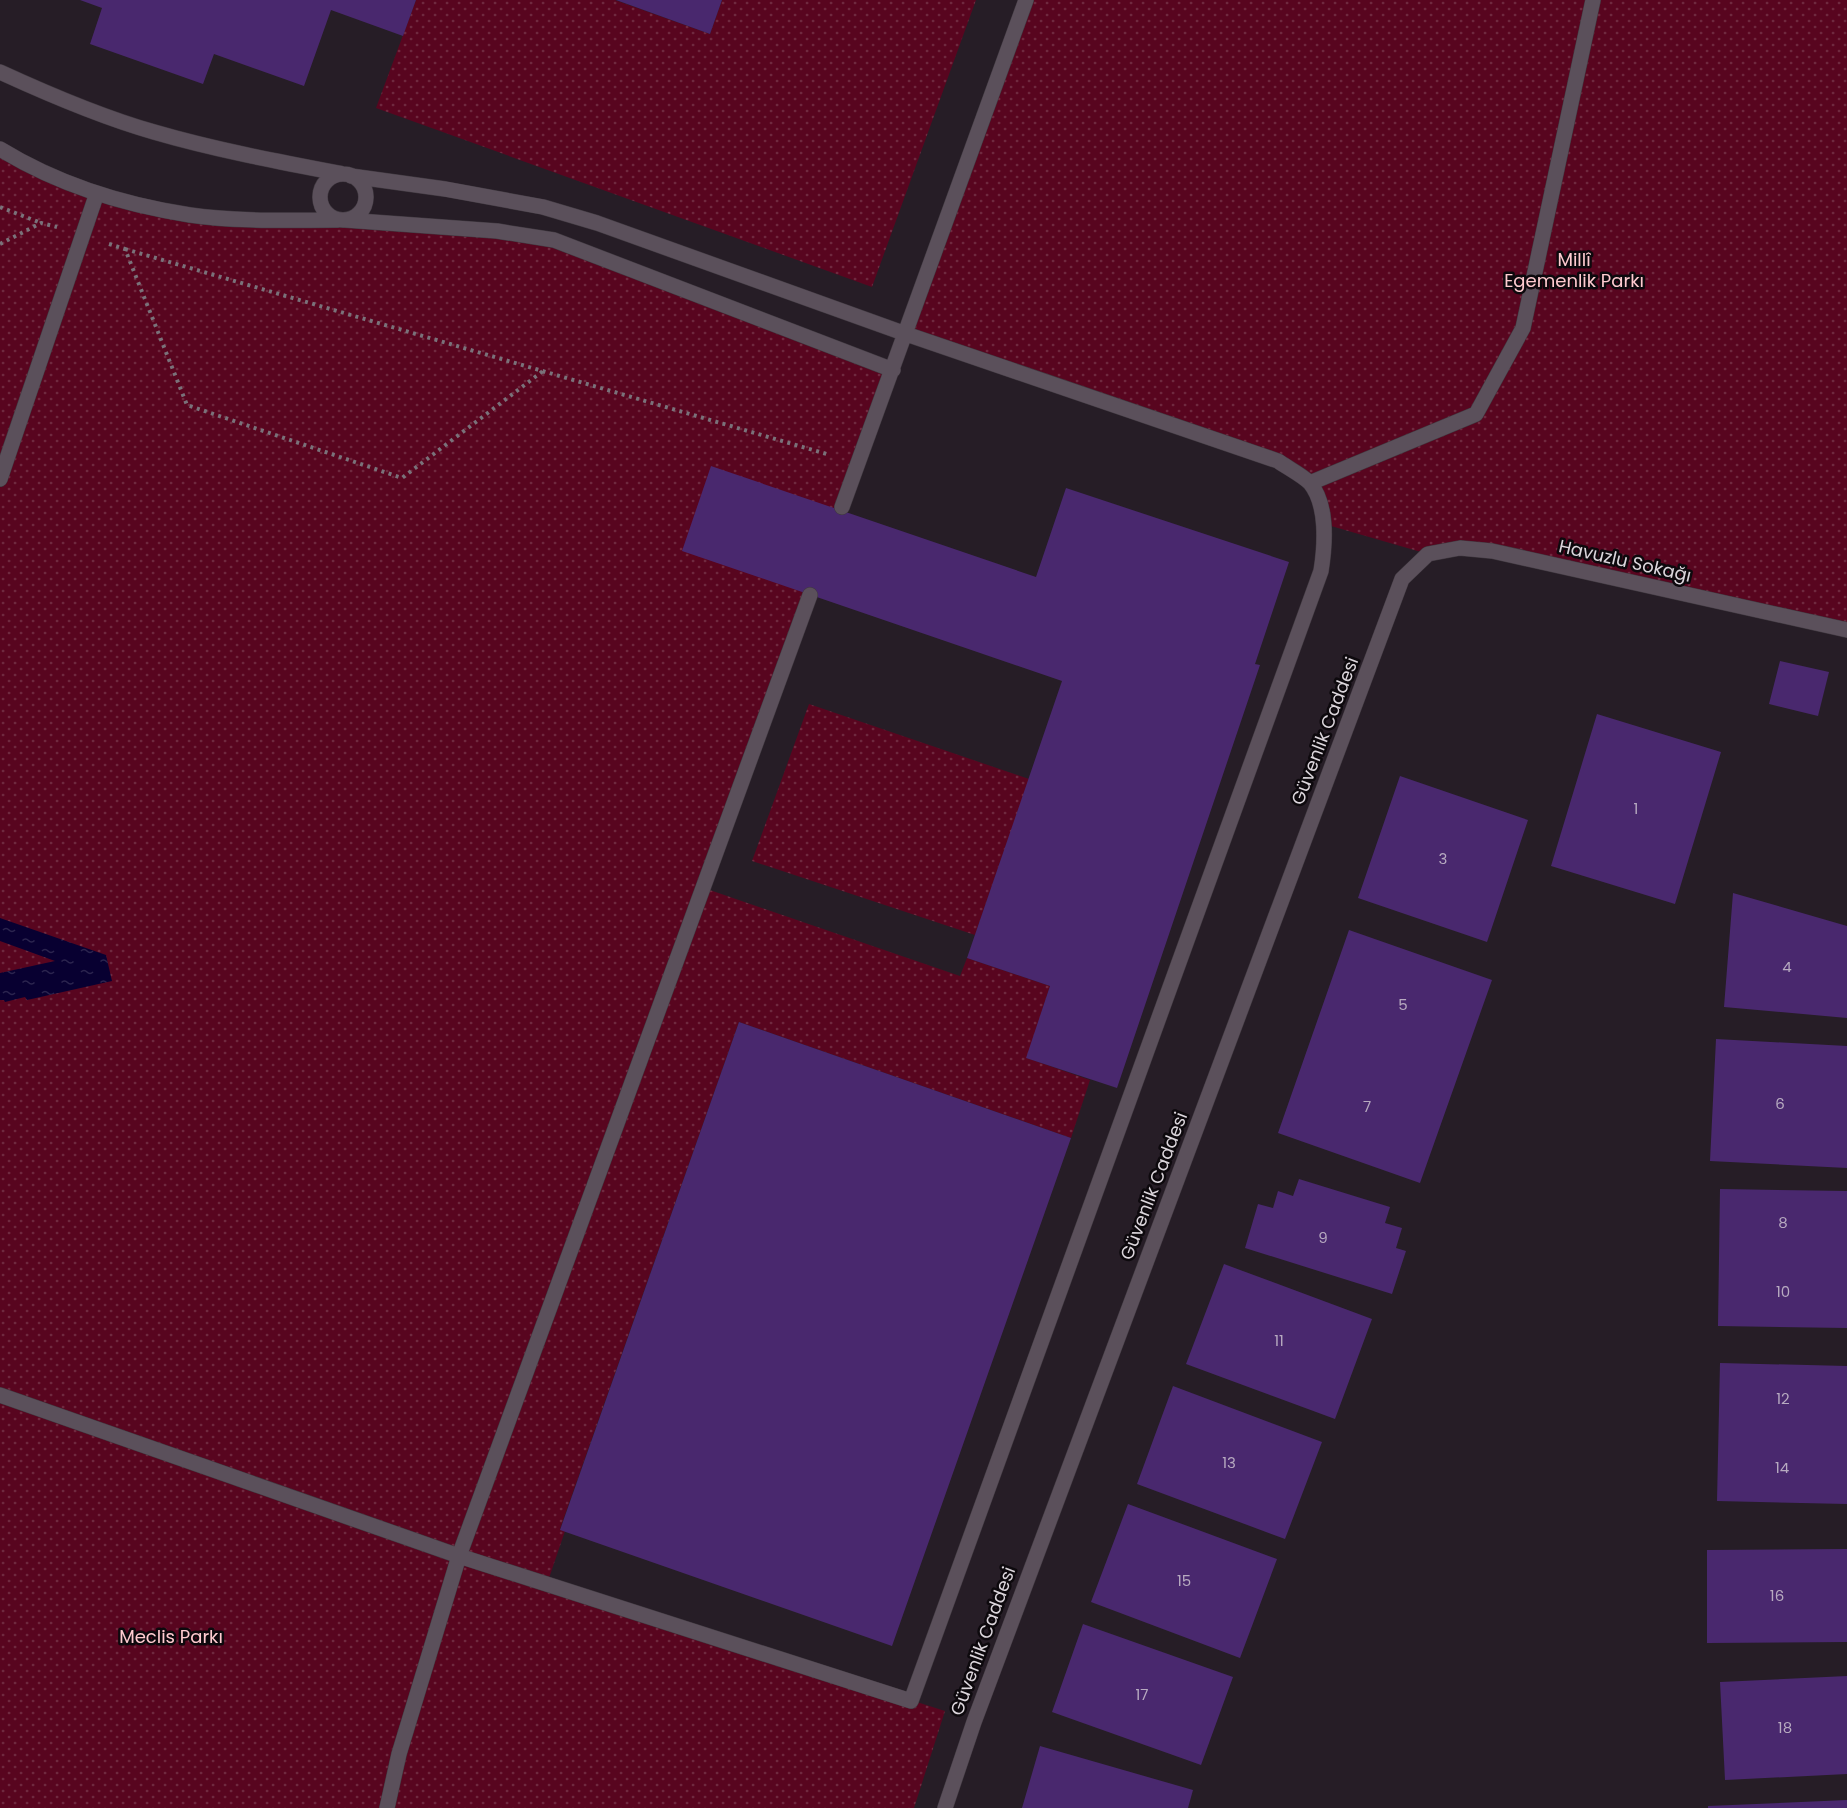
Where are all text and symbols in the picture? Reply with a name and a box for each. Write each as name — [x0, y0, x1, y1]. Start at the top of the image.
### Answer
park label: Millî Egemenlik Parkı — [1504, 247, 1644, 293]
street label: Havuzlu Sokağı — [1556, 533, 1694, 588]
street label: Güvenlik Caddesi — [1285, 653, 1364, 808]
house number: 1 — [1634, 798, 1638, 819]
house number: 3 — [1439, 848, 1447, 869]
house number: 4 — [1782, 956, 1792, 977]
house number: 5 — [1398, 994, 1408, 1015]
house number: 6 — [1775, 1093, 1785, 1114]
house number: 7 — [1363, 1096, 1371, 1117]
street label: Güvenlik Caddesi — [1114, 1108, 1193, 1263]
house number: 8 — [1778, 1212, 1788, 1233]
house number: 9 — [1318, 1227, 1328, 1248]
house number: 10 — [1776, 1281, 1790, 1302]
house number: 11 — [1274, 1330, 1284, 1351]
house number: 12 — [1776, 1388, 1790, 1409]
house number: 13 — [1222, 1452, 1236, 1473]
house number: 14 — [1775, 1457, 1789, 1478]
street label: Güvenlik Caddesi — [944, 1563, 1021, 1719]
house number: 15 — [1177, 1570, 1191, 1591]
house number: 16 — [1770, 1585, 1784, 1606]
park label: Meclis Parkı — [119, 1624, 223, 1649]
house number: 17 — [1136, 1684, 1149, 1705]
house number: 18 — [1778, 1717, 1792, 1738]

